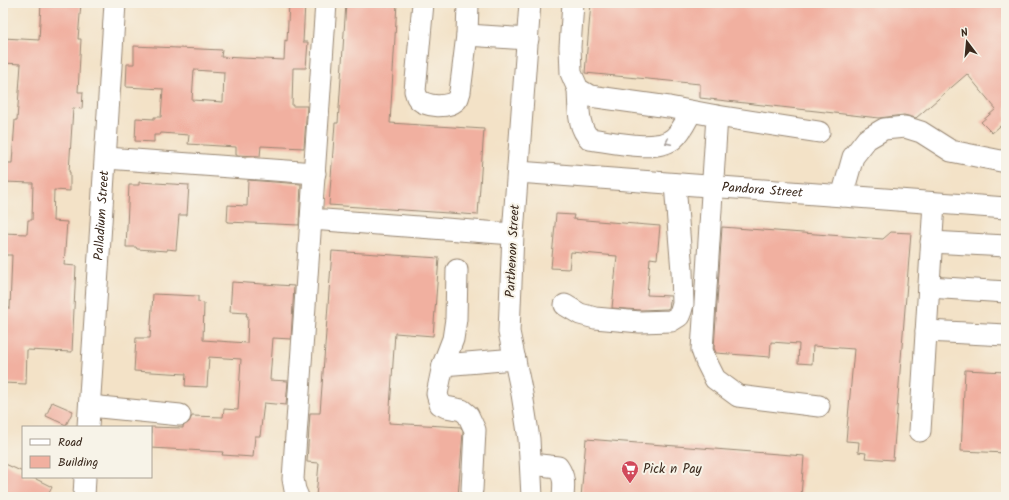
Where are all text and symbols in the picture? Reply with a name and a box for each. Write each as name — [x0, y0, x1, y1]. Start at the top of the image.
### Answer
north arrow — [947, 22, 987, 62]
text: N — [959, 24, 970, 43]
one-way arrow — [664, 137, 672, 145]
street label: Palladium Street — [88, 169, 115, 261]
street label: Pandora Street — [721, 177, 805, 204]
street label: Parthenon Street — [500, 203, 526, 298]
legend — [22, 426, 152, 478]
text: Road — [58, 433, 83, 452]
text: Building — [58, 453, 98, 472]
supermarket icon: Pick n Pay — [620, 459, 640, 484]
place label: Pick n Pay — [643, 459, 703, 480]

